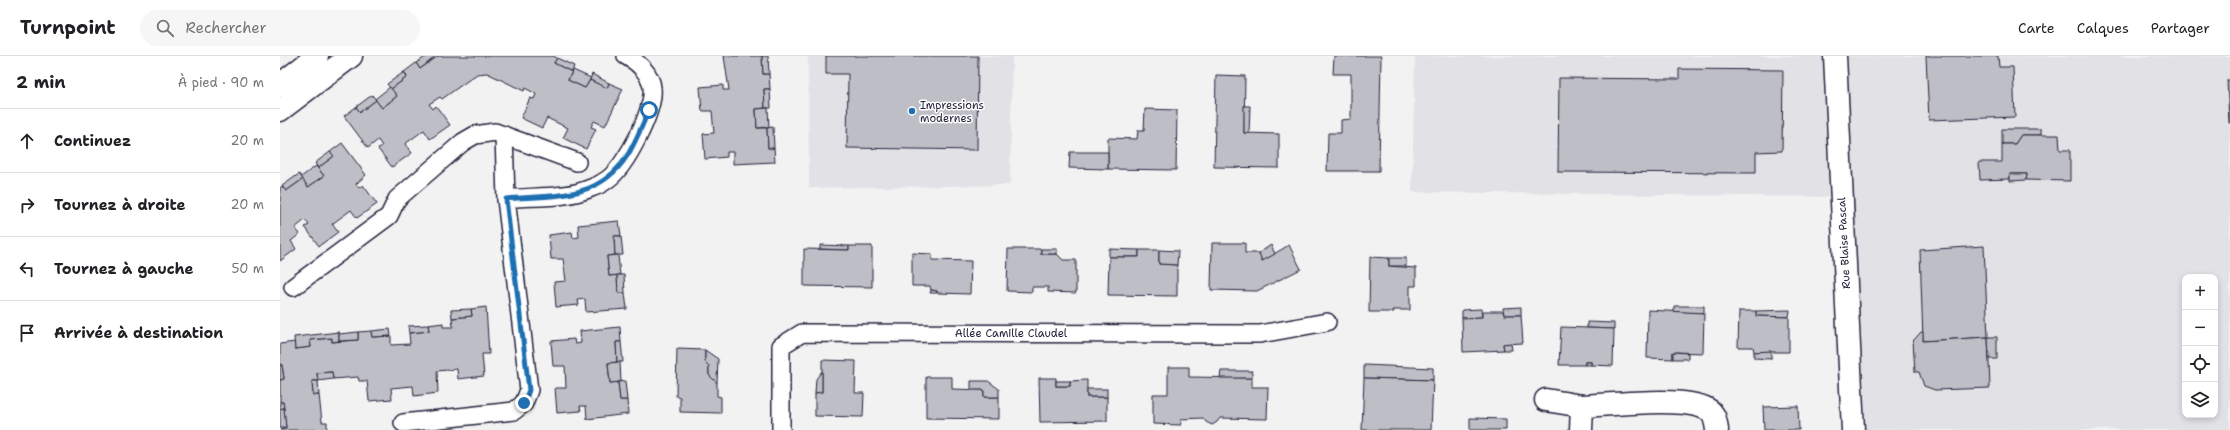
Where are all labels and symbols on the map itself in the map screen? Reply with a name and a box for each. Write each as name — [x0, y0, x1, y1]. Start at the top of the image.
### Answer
place label: Impressions modernes — [920, 98, 984, 126]
route start — [640, 101, 658, 119]
marker: Impressions modernes — [907, 106, 917, 116]
street label: Rue Blaise Pascal — [1834, 196, 1854, 289]
street label: Allée Camille Claudel — [955, 326, 1068, 341]
route end — [515, 394, 533, 412]

